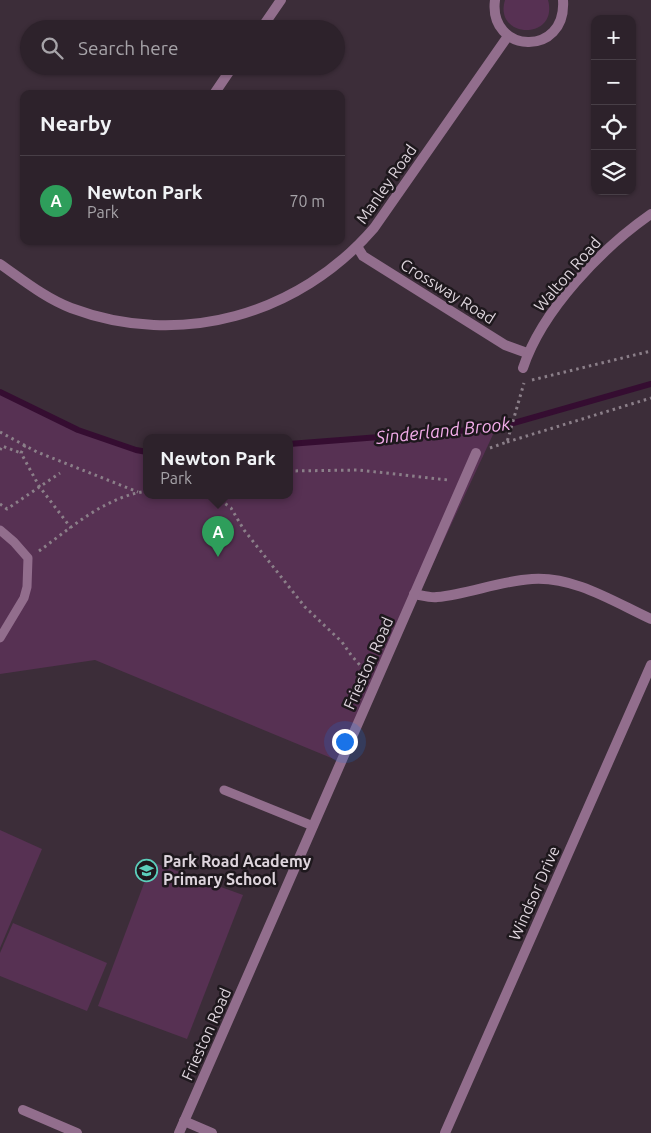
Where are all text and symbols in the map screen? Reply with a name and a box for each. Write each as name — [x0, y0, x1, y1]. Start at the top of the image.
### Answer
map controls — [591, 15, 636, 195]
button: + — [591, 15, 636, 60]
search box — [20, 20, 345, 75]
icon: search — [38, 34, 66, 62]
text: Search here — [78, 37, 178, 59]
button: − — [591, 60, 636, 105]
button: locate — [591, 105, 636, 150]
text: Nearby — [40, 111, 111, 135]
street label: Manley Road — [352, 141, 420, 227]
button: layers — [591, 150, 636, 195]
text: Newton Park — [87, 181, 202, 203]
text: A — [50, 192, 62, 210]
text: 70 m — [289, 192, 325, 210]
text: Park — [87, 203, 119, 221]
street label: Walton Road — [530, 233, 604, 315]
street label: Crossway Road — [397, 255, 499, 327]
water label: Sinderland Brook — [374, 413, 512, 447]
popup — [143, 434, 293, 499]
text: Newton Park — [160, 447, 276, 469]
text: Park — [160, 469, 192, 487]
pin: A — [202, 516, 234, 557]
street label: Frieston Road — [340, 614, 396, 712]
your location — [332, 729, 358, 755]
street label: Windsor Drive — [505, 843, 563, 943]
place label: Park Road Academy Primary School — [163, 852, 312, 888]
school or university icon: Park Road Academy Primary School — [135, 858, 159, 882]
street label: Frieston Road — [178, 985, 234, 1083]

